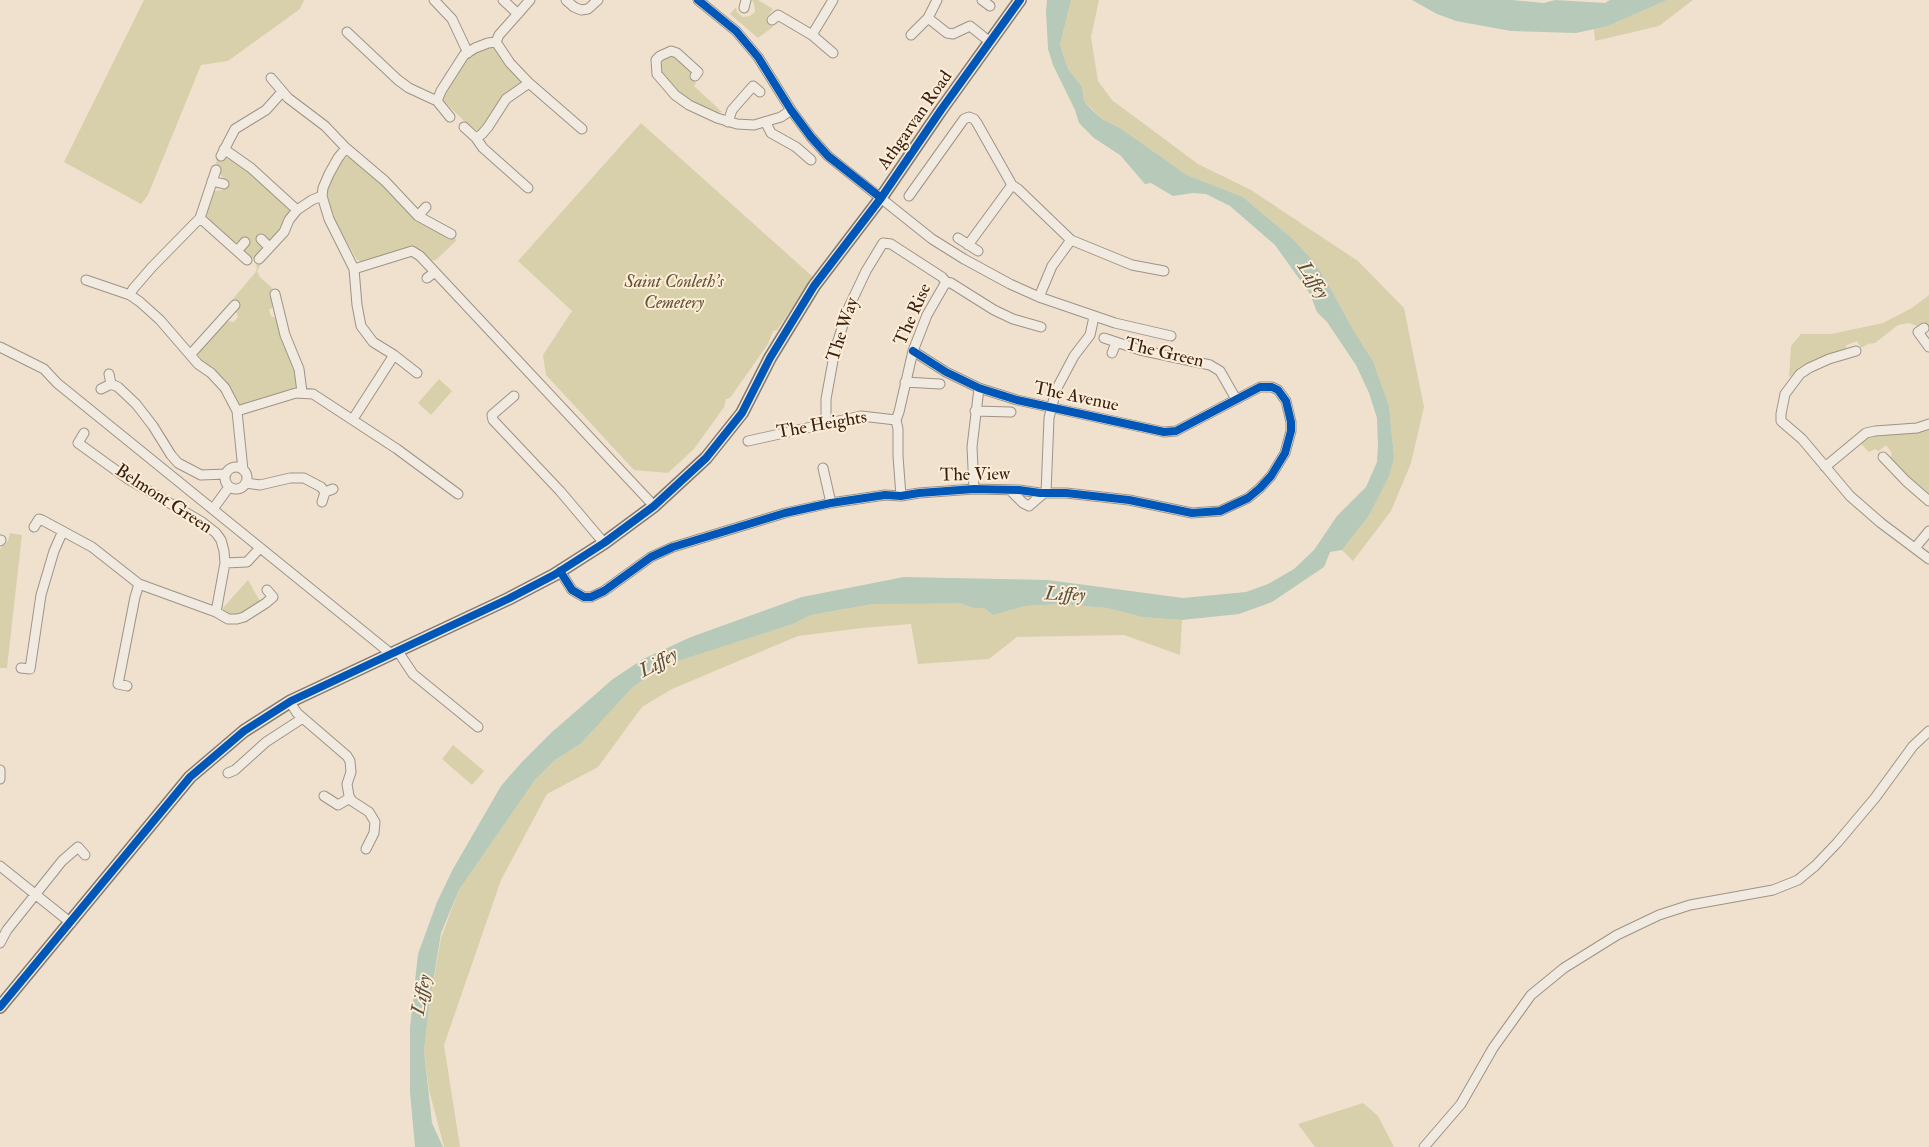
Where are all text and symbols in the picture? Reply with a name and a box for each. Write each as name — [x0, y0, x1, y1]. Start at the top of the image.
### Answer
street label: Athgarvan Road — [874, 67, 958, 175]
water label: Liffey — [1291, 258, 1333, 304]
park label: Saint Conleth's Cemetery — [624, 272, 724, 314]
street label: The Rise — [891, 281, 937, 349]
street label: The Way — [824, 295, 864, 365]
street label: The Green — [1122, 334, 1206, 374]
street label: The Avenue — [1032, 378, 1120, 418]
street label: The Heights — [775, 407, 869, 445]
street label: Belmont Green — [110, 461, 216, 539]
street label: The View — [940, 465, 1010, 487]
water label: Liffey — [1044, 584, 1086, 608]
water label: Liffey — [636, 644, 682, 684]
water label: Liffey — [408, 973, 438, 1017]

